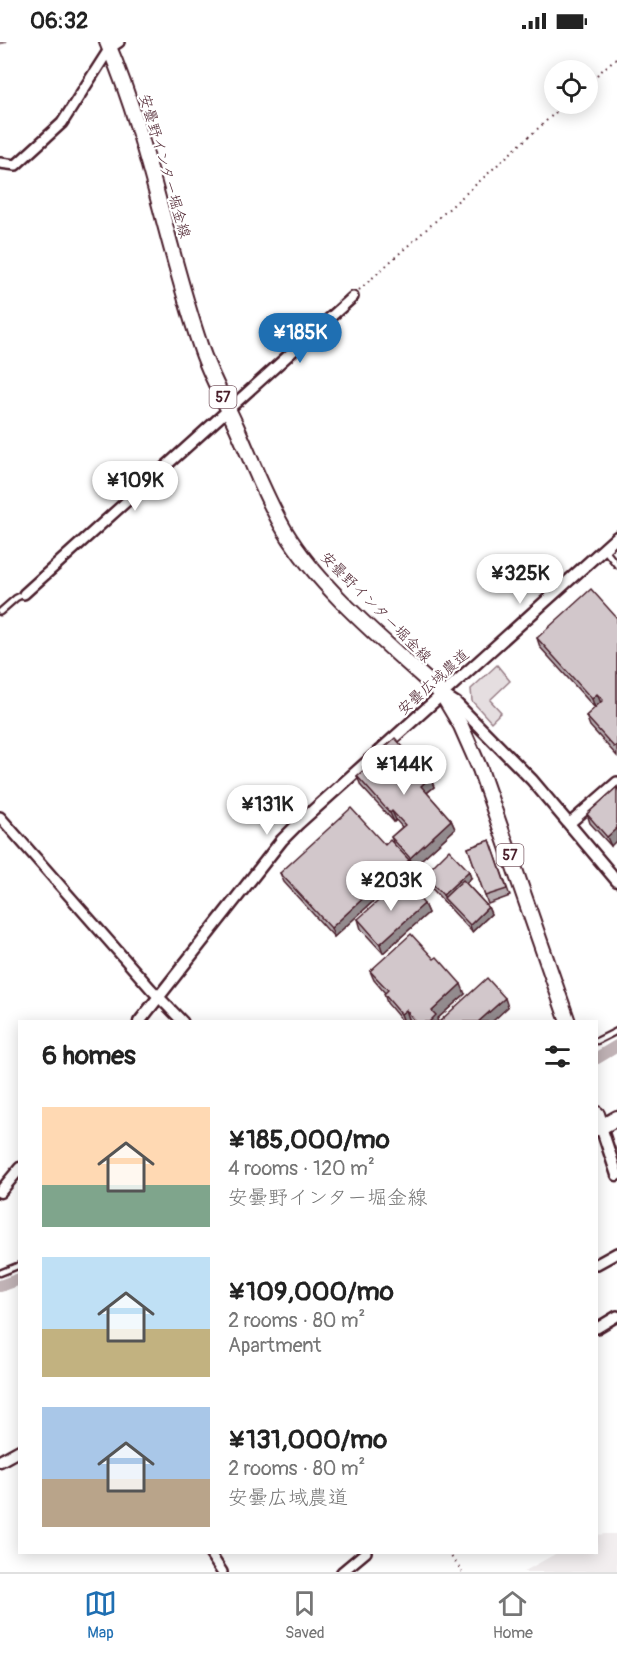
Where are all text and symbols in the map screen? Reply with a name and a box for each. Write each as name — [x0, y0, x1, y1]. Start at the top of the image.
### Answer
text: 06:32 — [30, 7, 88, 35]
map controls — [544, 60, 598, 114]
button: locate — [544, 60, 598, 114]
street label: 安曇野インター堀金線 — [135, 92, 194, 241]
pin: ¥185K — [258, 313, 342, 364]
text: ¥185K — [273, 320, 327, 345]
road number: 57 — [210, 386, 236, 408]
pin: ¥109K — [93, 461, 177, 512]
text: ¥109K — [106, 468, 164, 493]
street label: 安曇野インター堀金線 — [316, 548, 435, 667]
pin: ¥325K — [478, 554, 562, 605]
text: ¥325K — [490, 561, 550, 586]
street label: 安曇広域農道 — [394, 645, 473, 720]
pin: ¥144K — [362, 745, 446, 796]
text: ¥144K — [376, 752, 432, 777]
pin: ¥131K — [225, 785, 309, 836]
text: ¥131K — [241, 792, 293, 817]
road number: 57 — [496, 844, 524, 866]
pin: ¥203K — [349, 861, 433, 912]
text: ¥203K — [360, 868, 422, 893]
text: 6 homes — [42, 1040, 136, 1072]
icon: filters — [541, 1040, 574, 1073]
text: ¥185,000/mo — [228, 1124, 390, 1156]
icon: home — [90, 1131, 162, 1203]
text: 4 rooms · 120 m² — [228, 1156, 375, 1181]
text: 安曇野インター堀金線 — [228, 1185, 427, 1210]
text: ¥109,000/mo — [228, 1276, 394, 1308]
icon: home — [90, 1281, 162, 1353]
text: 2 rooms · 80 m² — [228, 1308, 365, 1333]
text: Apartment — [228, 1333, 321, 1358]
text: ¥131,000/mo — [228, 1424, 387, 1456]
icon: home — [90, 1431, 162, 1503]
text: 2 rooms · 80 m² — [228, 1456, 365, 1481]
text: 安曇広域農道 — [228, 1485, 348, 1510]
tab: Map — [84, 1587, 117, 1643]
tab: Saved — [285, 1587, 325, 1643]
tab: Home — [493, 1587, 533, 1643]

